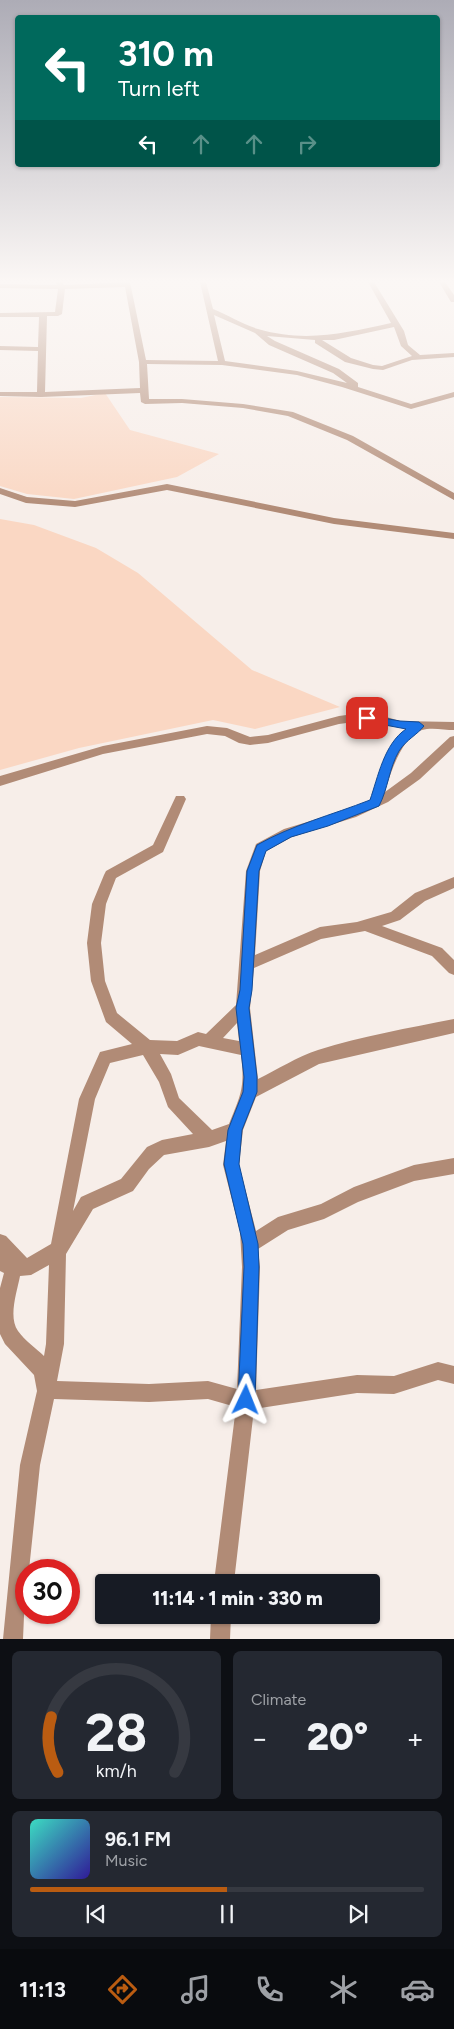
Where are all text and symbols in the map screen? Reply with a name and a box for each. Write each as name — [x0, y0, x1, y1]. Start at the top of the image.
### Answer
text: 310 m — [118, 33, 214, 75]
icon: left — [35, 35, 100, 100]
text: Turn left — [118, 75, 200, 102]
icon: left — [134, 130, 162, 158]
icon: ahead — [187, 130, 215, 158]
icon: ahead — [240, 130, 268, 158]
icon: right — [293, 130, 321, 158]
pin — [346, 697, 388, 739]
icon: arrive — [353, 704, 381, 732]
position arrow — [219, 1373, 271, 1425]
speed limit sign: 30 — [15, 1559, 80, 1624]
text: 11:14 · 1 min · 330 m — [152, 1587, 323, 1610]
text: Climate — [251, 1690, 306, 1709]
text: 28 — [86, 1702, 147, 1764]
text: 20° — [307, 1714, 368, 1760]
text: − — [251, 1721, 268, 1755]
text: + — [407, 1721, 424, 1755]
text: km/h — [96, 1760, 137, 1781]
text: 96.1 FM — [105, 1828, 171, 1851]
text: Music — [105, 1851, 147, 1870]
icon: previous — [82, 1900, 110, 1928]
icon: pause — [213, 1900, 241, 1928]
icon: next — [344, 1900, 372, 1928]
icon: directions — [105, 1972, 140, 2007]
icon: music — [178, 1972, 213, 2007]
icon: phone — [252, 1972, 287, 2007]
icon: climate — [326, 1972, 361, 2007]
icon: car — [400, 1972, 435, 2007]
text: 11:13 — [19, 1976, 66, 2003]

